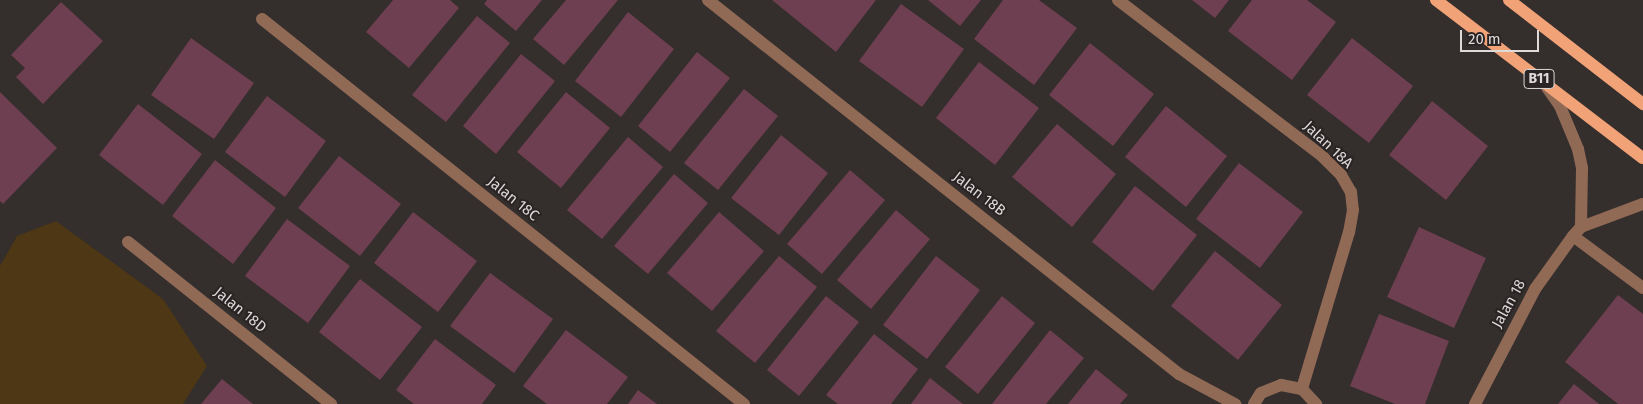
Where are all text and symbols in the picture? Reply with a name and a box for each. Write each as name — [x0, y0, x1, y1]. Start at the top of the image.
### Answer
scale bar — [1463, 20, 1542, 52]
text: 20 m — [1468, 30, 1501, 48]
road number: B11 — [1523, 68, 1555, 90]
street label: Jalan 18A — [1299, 118, 1357, 172]
street label: Jalan 18B — [949, 168, 1009, 220]
street label: Jalan 18C — [484, 173, 542, 225]
street label: Jalan 18 — [1488, 277, 1530, 331]
street label: Jalan 18D — [210, 283, 270, 337]

